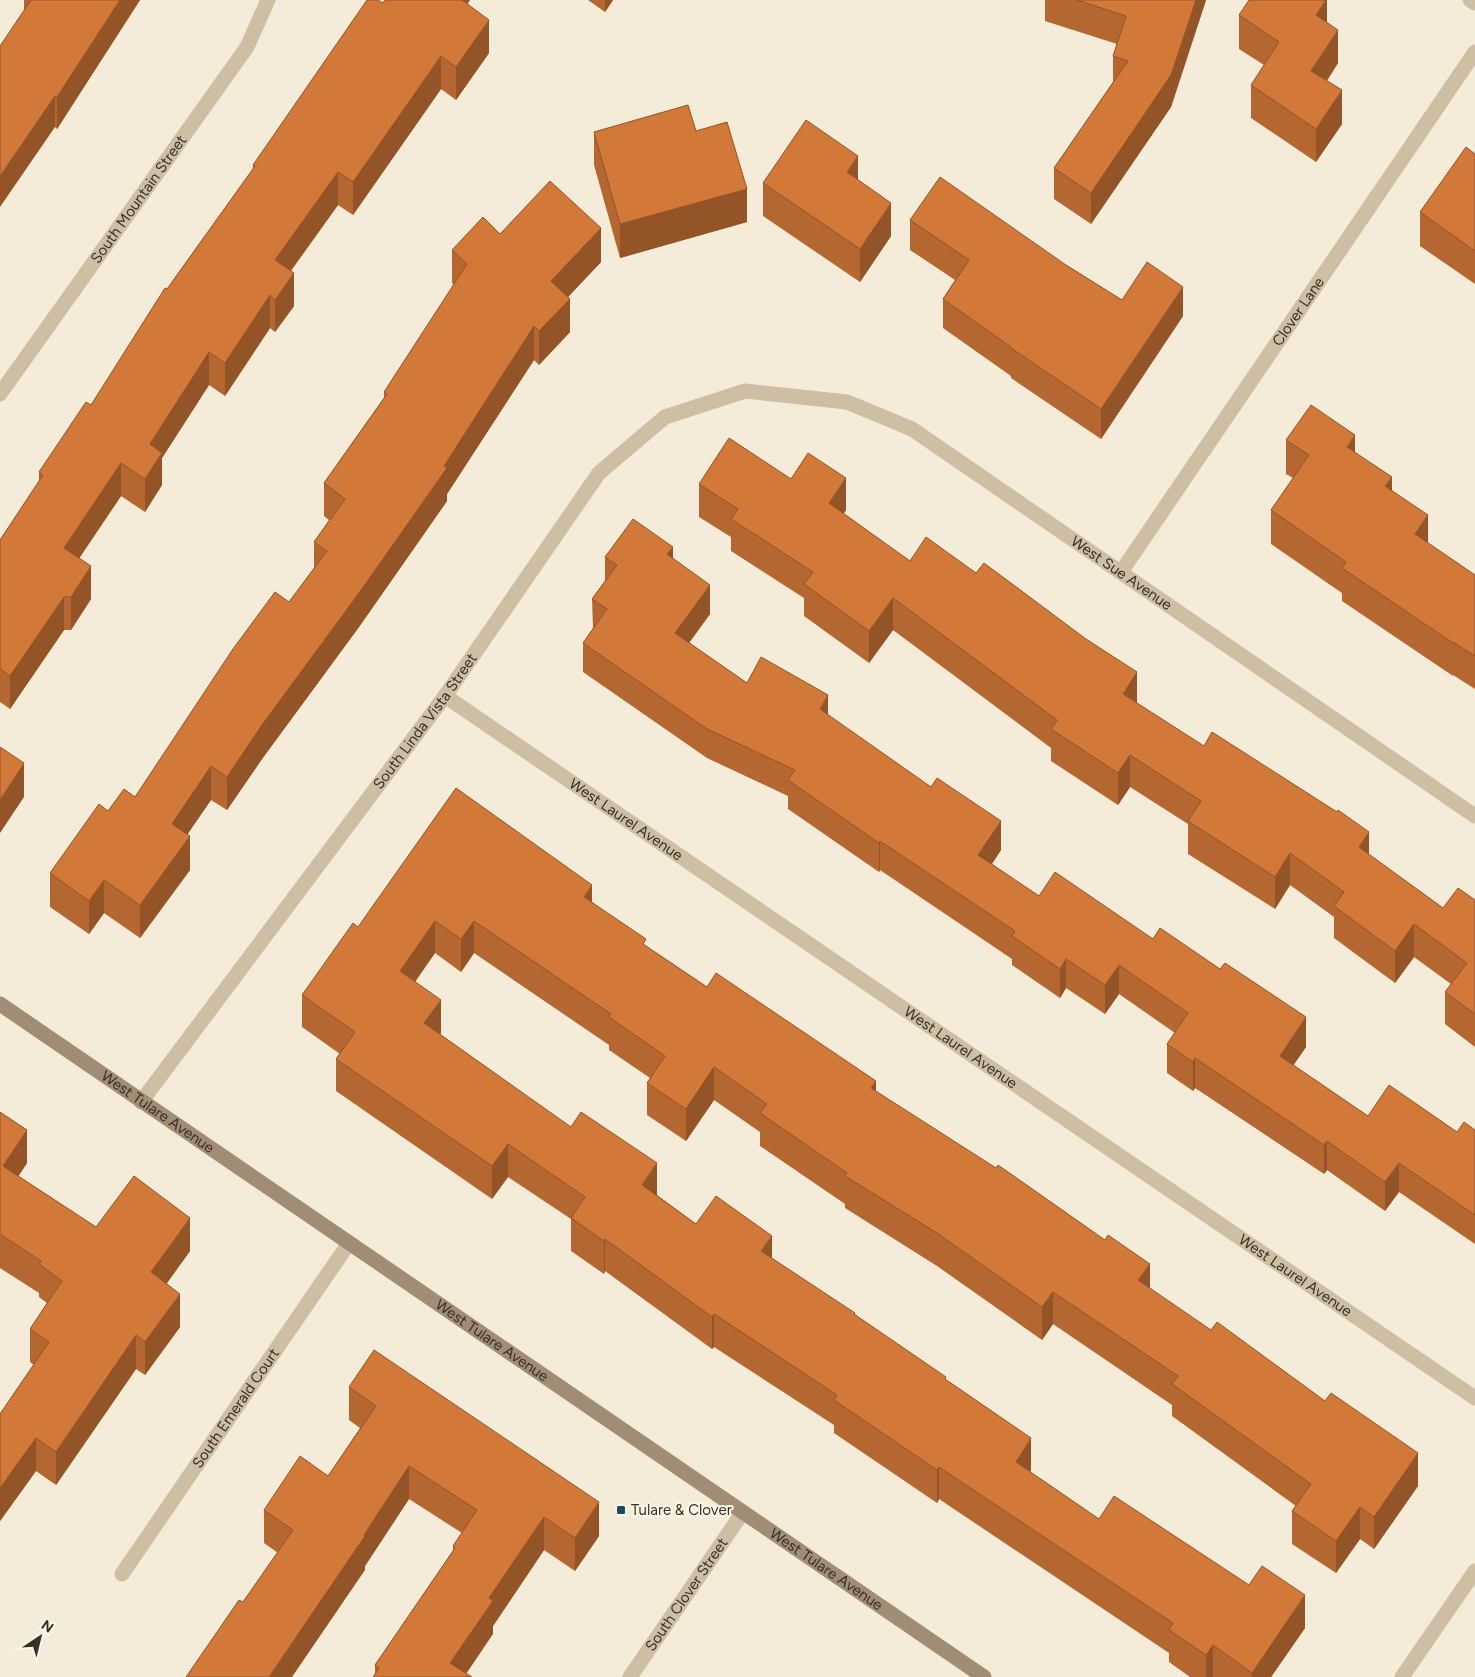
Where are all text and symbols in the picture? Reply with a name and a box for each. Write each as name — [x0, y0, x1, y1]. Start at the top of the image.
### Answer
street label: South Mountain Street — [87, 131, 191, 267]
street label: Clover Lane — [1268, 274, 1328, 349]
street label: West Sue Avenue — [1067, 532, 1175, 614]
street label: South Linda Vista Street — [369, 650, 481, 793]
street label: West Laurel Avenue — [566, 774, 686, 864]
street label: West Laurel Avenue — [900, 1002, 1021, 1092]
street label: West Tulare Avenue — [98, 1067, 218, 1157]
street label: West Laurel Avenue — [1235, 1231, 1355, 1321]
street label: West Tulare Avenue — [432, 1295, 552, 1385]
street label: South Emerald Court — [188, 1345, 283, 1472]
place label: Tulare & Clover — [631, 1501, 732, 1519]
marker: Tulare & Clover — [615, 1504, 627, 1516]
street label: West Tulare Avenue — [766, 1524, 886, 1614]
street label: South Clover Street — [641, 1534, 732, 1655]
north arrow — [15, 1612, 65, 1662]
text: N — [38, 1617, 56, 1637]

